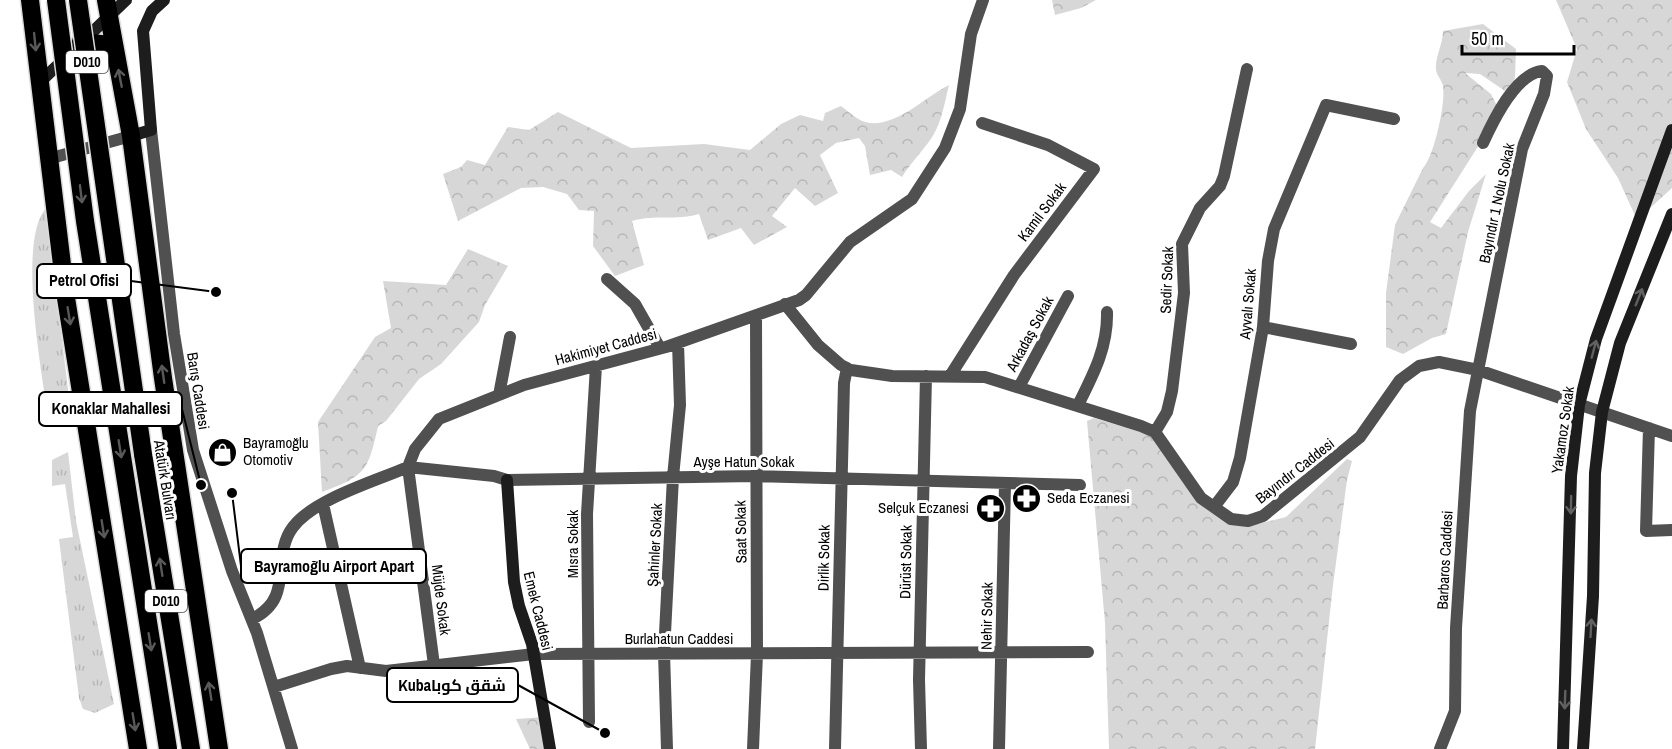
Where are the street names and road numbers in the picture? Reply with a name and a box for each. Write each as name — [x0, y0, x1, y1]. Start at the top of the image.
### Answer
road number: D010 — [66, 51, 108, 73]
street label: Bayındır 1 Nolu Sokak — [1474, 140, 1520, 265]
street label: Kamil Sokak — [1012, 177, 1071, 246]
street label: Sedir Sokak — [1155, 245, 1178, 314]
street label: Ayvalı Sokak — [1234, 267, 1261, 341]
street label: Arkadaş Sokak — [1000, 292, 1059, 376]
street label: Hakimiyet Caddesi — [553, 323, 659, 370]
street label: Barış Caddesi — [182, 351, 215, 431]
street label: Yakamoz Sokak — [1546, 384, 1579, 475]
street label: Bayındır Caddesi — [1251, 433, 1339, 508]
street label: Atatürk Bulvarı — [149, 437, 182, 521]
street label: Ayşe Hatun Sokak — [693, 451, 795, 472]
street label: Saat Sokak — [729, 500, 752, 564]
street label: Şahinler Sokak — [642, 502, 667, 587]
street label: Mısra Sokak — [562, 509, 583, 578]
street label: Barbaros Caddesi — [1431, 510, 1458, 610]
street label: Dirlik Sokak — [812, 524, 835, 591]
street label: Dürüst Sokak — [894, 524, 917, 599]
street label: Müjde Sokak — [427, 563, 456, 637]
street label: Emek Caddesi — [519, 569, 558, 653]
street label: Nehir Sokak — [975, 581, 998, 650]
road number: D010 — [145, 590, 187, 612]
street label: Burlahatun Caddesi — [625, 628, 733, 649]

